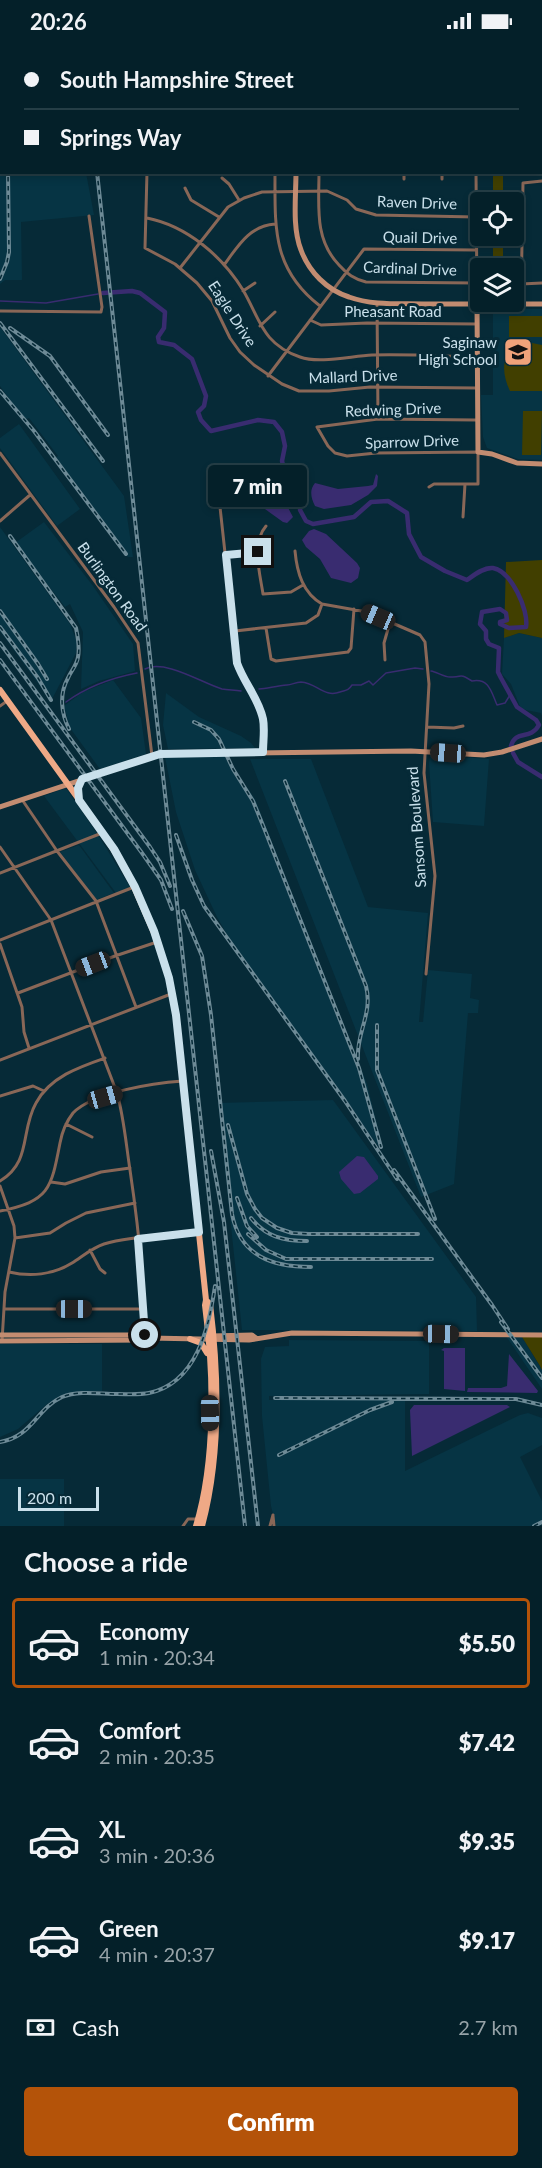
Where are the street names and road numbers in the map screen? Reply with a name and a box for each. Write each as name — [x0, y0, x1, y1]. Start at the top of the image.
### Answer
street label: Raven Drive — [377, 192, 457, 212]
street label: Quail Drive — [383, 227, 457, 247]
street label: Cardinal Drive — [363, 257, 457, 279]
street label: Eagle Drive — [205, 277, 261, 350]
street label: Pheasant Road — [344, 302, 442, 320]
street label: Mallard Drive — [308, 365, 398, 387]
street label: Redwing Drive — [344, 398, 442, 420]
street label: Sparrow Drive — [365, 430, 459, 452]
street label: Burlington Road — [74, 538, 151, 635]
street label: Sansom Boulevard — [403, 766, 429, 888]

